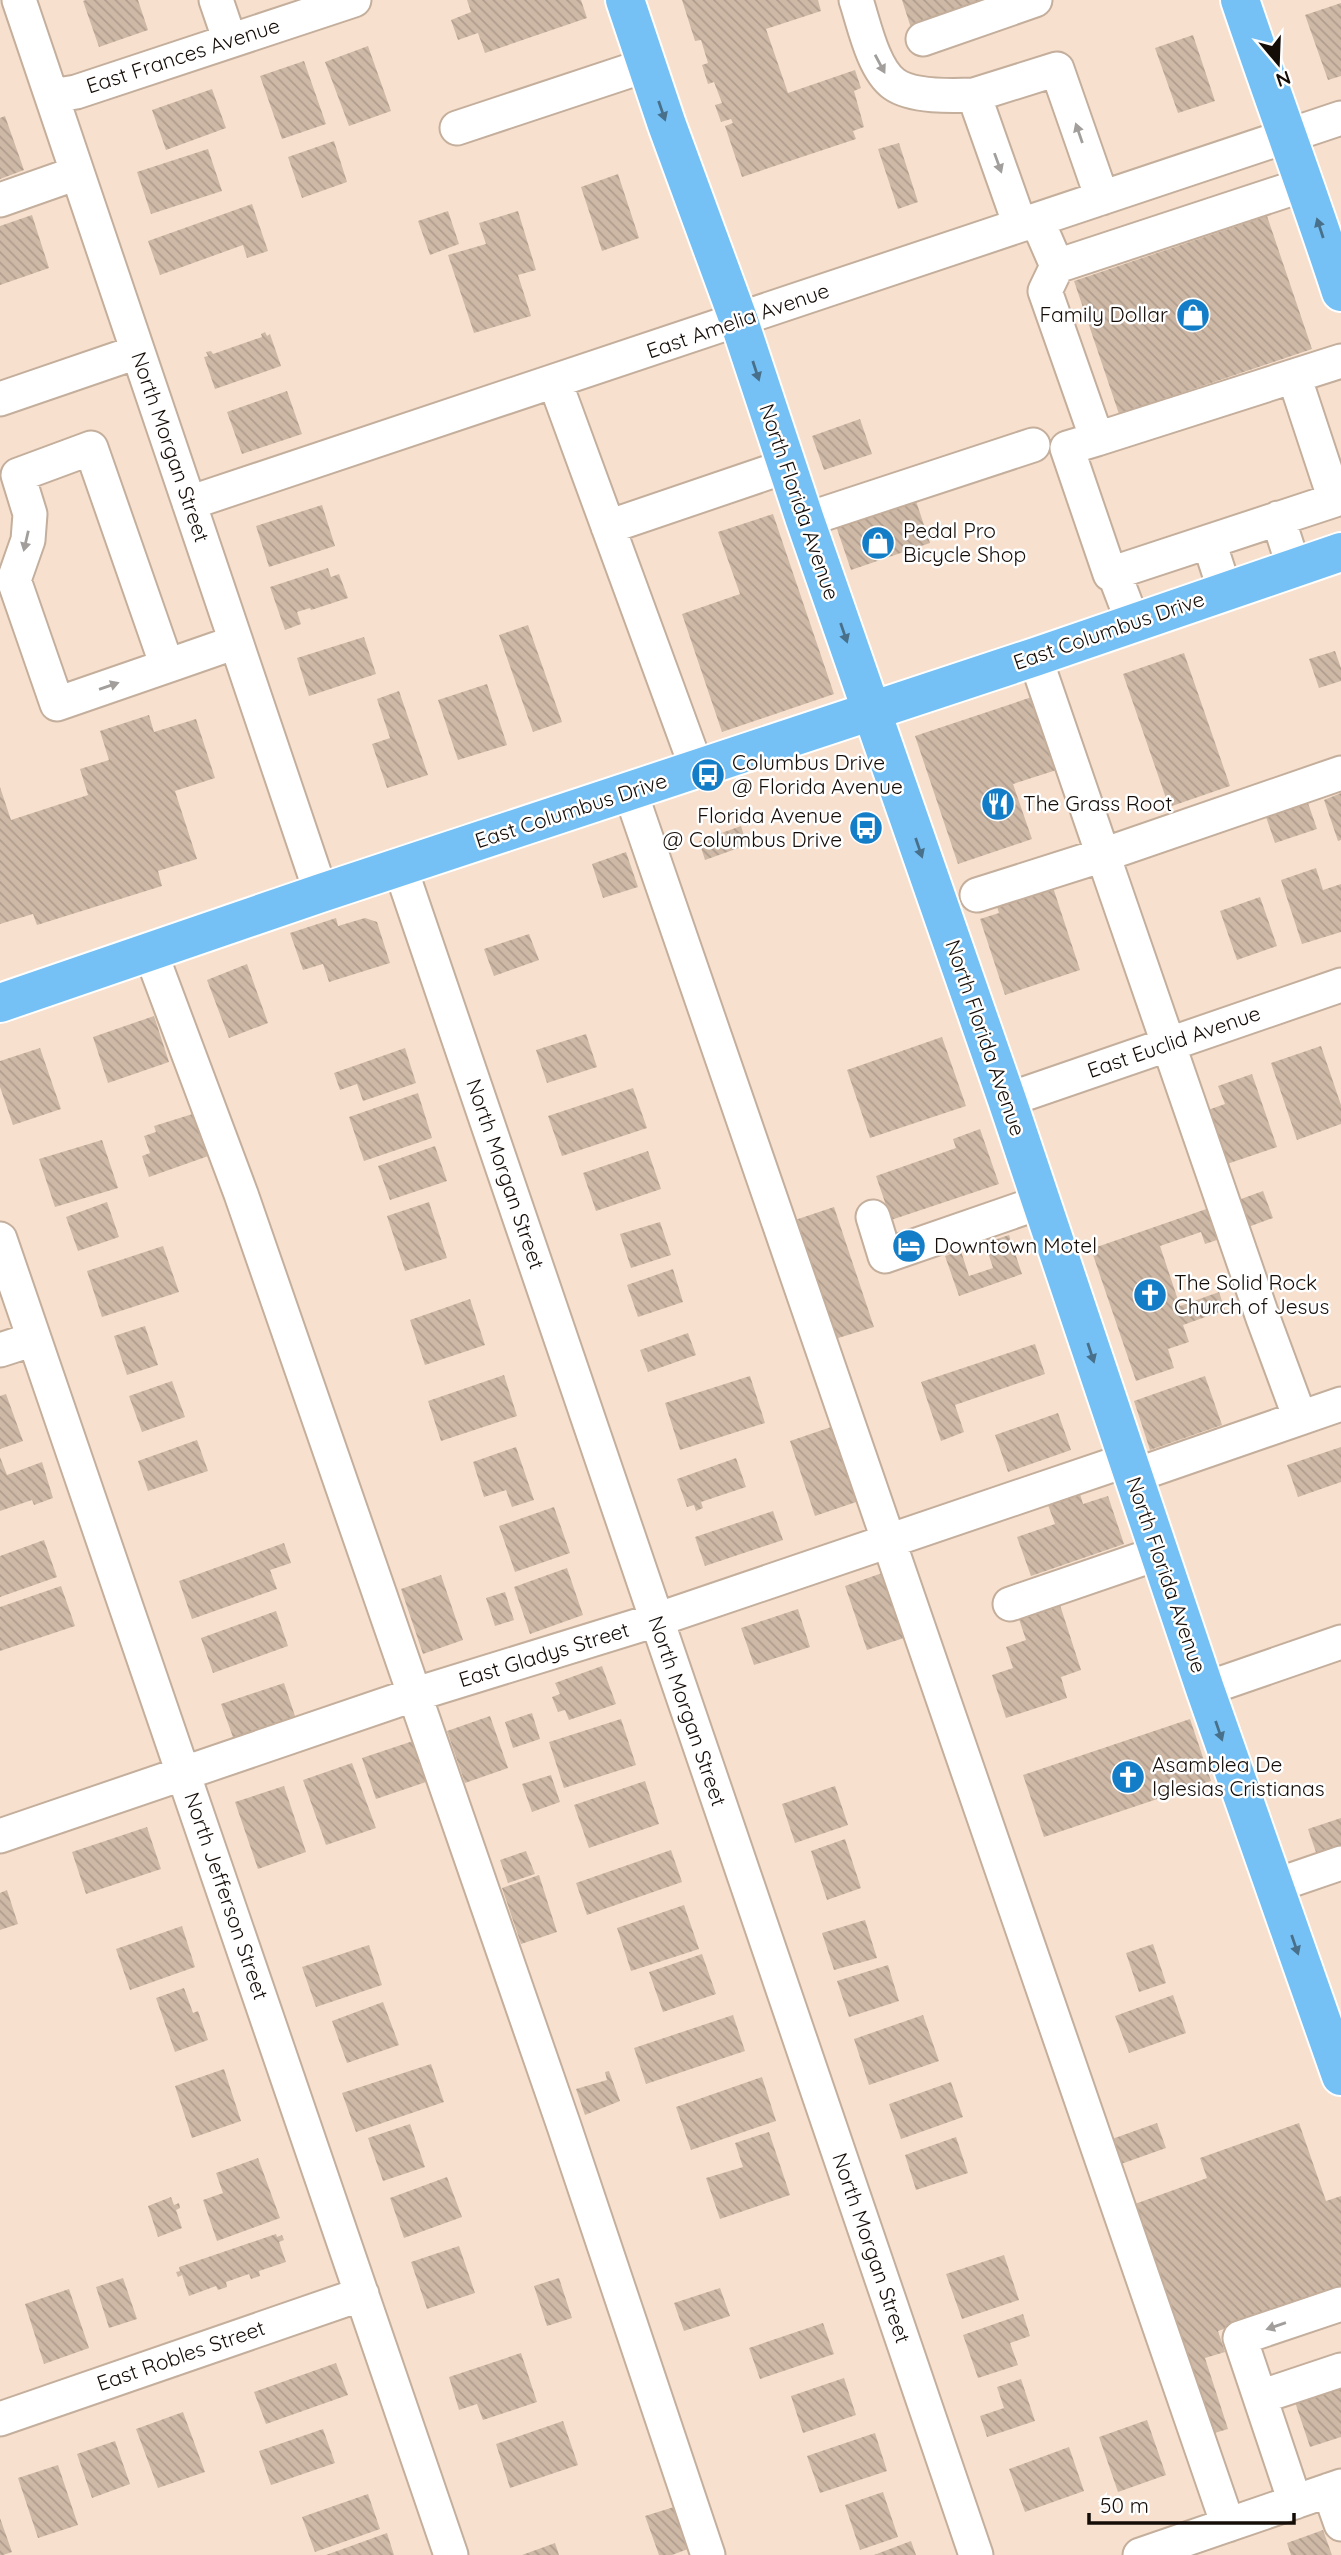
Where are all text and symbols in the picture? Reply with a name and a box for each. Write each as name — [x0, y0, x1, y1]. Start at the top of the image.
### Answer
street label: East Frances Avenue — [83, 11, 283, 99]
north arrow — [1243, 28, 1313, 98]
one-way arrow — [874, 54, 886, 73]
text: N — [1273, 65, 1294, 93]
one-way arrow — [657, 101, 668, 122]
one-way arrow — [1073, 123, 1084, 144]
one-way arrow — [993, 153, 1004, 174]
one-way arrow — [1314, 217, 1325, 238]
street label: East Amelia Avenue — [643, 277, 832, 364]
shop icon: Family Dollar — [1174, 296, 1212, 334]
place label: Family Dollar — [1040, 301, 1168, 327]
street label: North Morgan Street — [126, 348, 216, 545]
one-way arrow — [751, 361, 761, 382]
street label: North Florida Avenue — [754, 400, 846, 603]
place label: Pedal Pro Bicycle Shop — [903, 517, 1026, 567]
shop icon: Pedal Pro Bicycle Shop — [859, 524, 897, 562]
one-way arrow — [20, 530, 31, 552]
street label: East Columbus Drive — [1010, 585, 1208, 675]
one-way arrow — [839, 623, 850, 644]
one-way arrow — [98, 680, 119, 691]
place label: Columbus Drive @ Florida Avenue — [732, 749, 903, 799]
bus stop icon: Columbus Drive @ Florida Avenue — [689, 756, 727, 794]
street label: East Columbus Drive — [471, 767, 670, 853]
restaurant icon: The Grass Root — [979, 785, 1017, 823]
place label: The Grass Root — [1023, 790, 1172, 816]
place label: Florida Avenue @ Columbus Drive — [663, 802, 842, 852]
bus stop icon: Florida Avenue @ Columbus Drive — [847, 809, 885, 847]
one-way arrow — [914, 838, 925, 859]
street label: North Florida Avenue — [940, 936, 1032, 1139]
street label: East Euclid Avenue — [1084, 999, 1264, 1083]
street label: North Morgan Street — [461, 1075, 551, 1272]
hotel icon: Downtown Motel — [890, 1227, 928, 1265]
place label: Downtown Motel — [934, 1232, 1097, 1258]
place label: The Solid Rock Church of Jesus — [1174, 1269, 1329, 1319]
church icon: The Solid Rock Church of Jesus — [1131, 1276, 1169, 1314]
one-way arrow — [1086, 1342, 1097, 1363]
street label: North Florida Avenue — [1121, 1473, 1213, 1676]
street label: North Morgan Street — [643, 1612, 733, 1809]
street label: East Gladys Street — [455, 1616, 632, 1692]
one-way arrow — [1214, 1720, 1225, 1741]
place label: Asamblea De Iglesias Cristianas — [1152, 1751, 1325, 1801]
church icon: Asamblea De Iglesias Cristianas — [1109, 1758, 1147, 1796]
street label: North Jefferson Street — [179, 1789, 275, 2003]
one-way arrow — [1290, 1935, 1301, 1956]
street label: North Morgan Street — [827, 2149, 917, 2346]
street label: East Robles Street — [93, 2314, 268, 2396]
one-way arrow — [1266, 2321, 1287, 2332]
scale bar — [1089, 2482, 1294, 2526]
text: 50 m — [1100, 2492, 1149, 2518]

